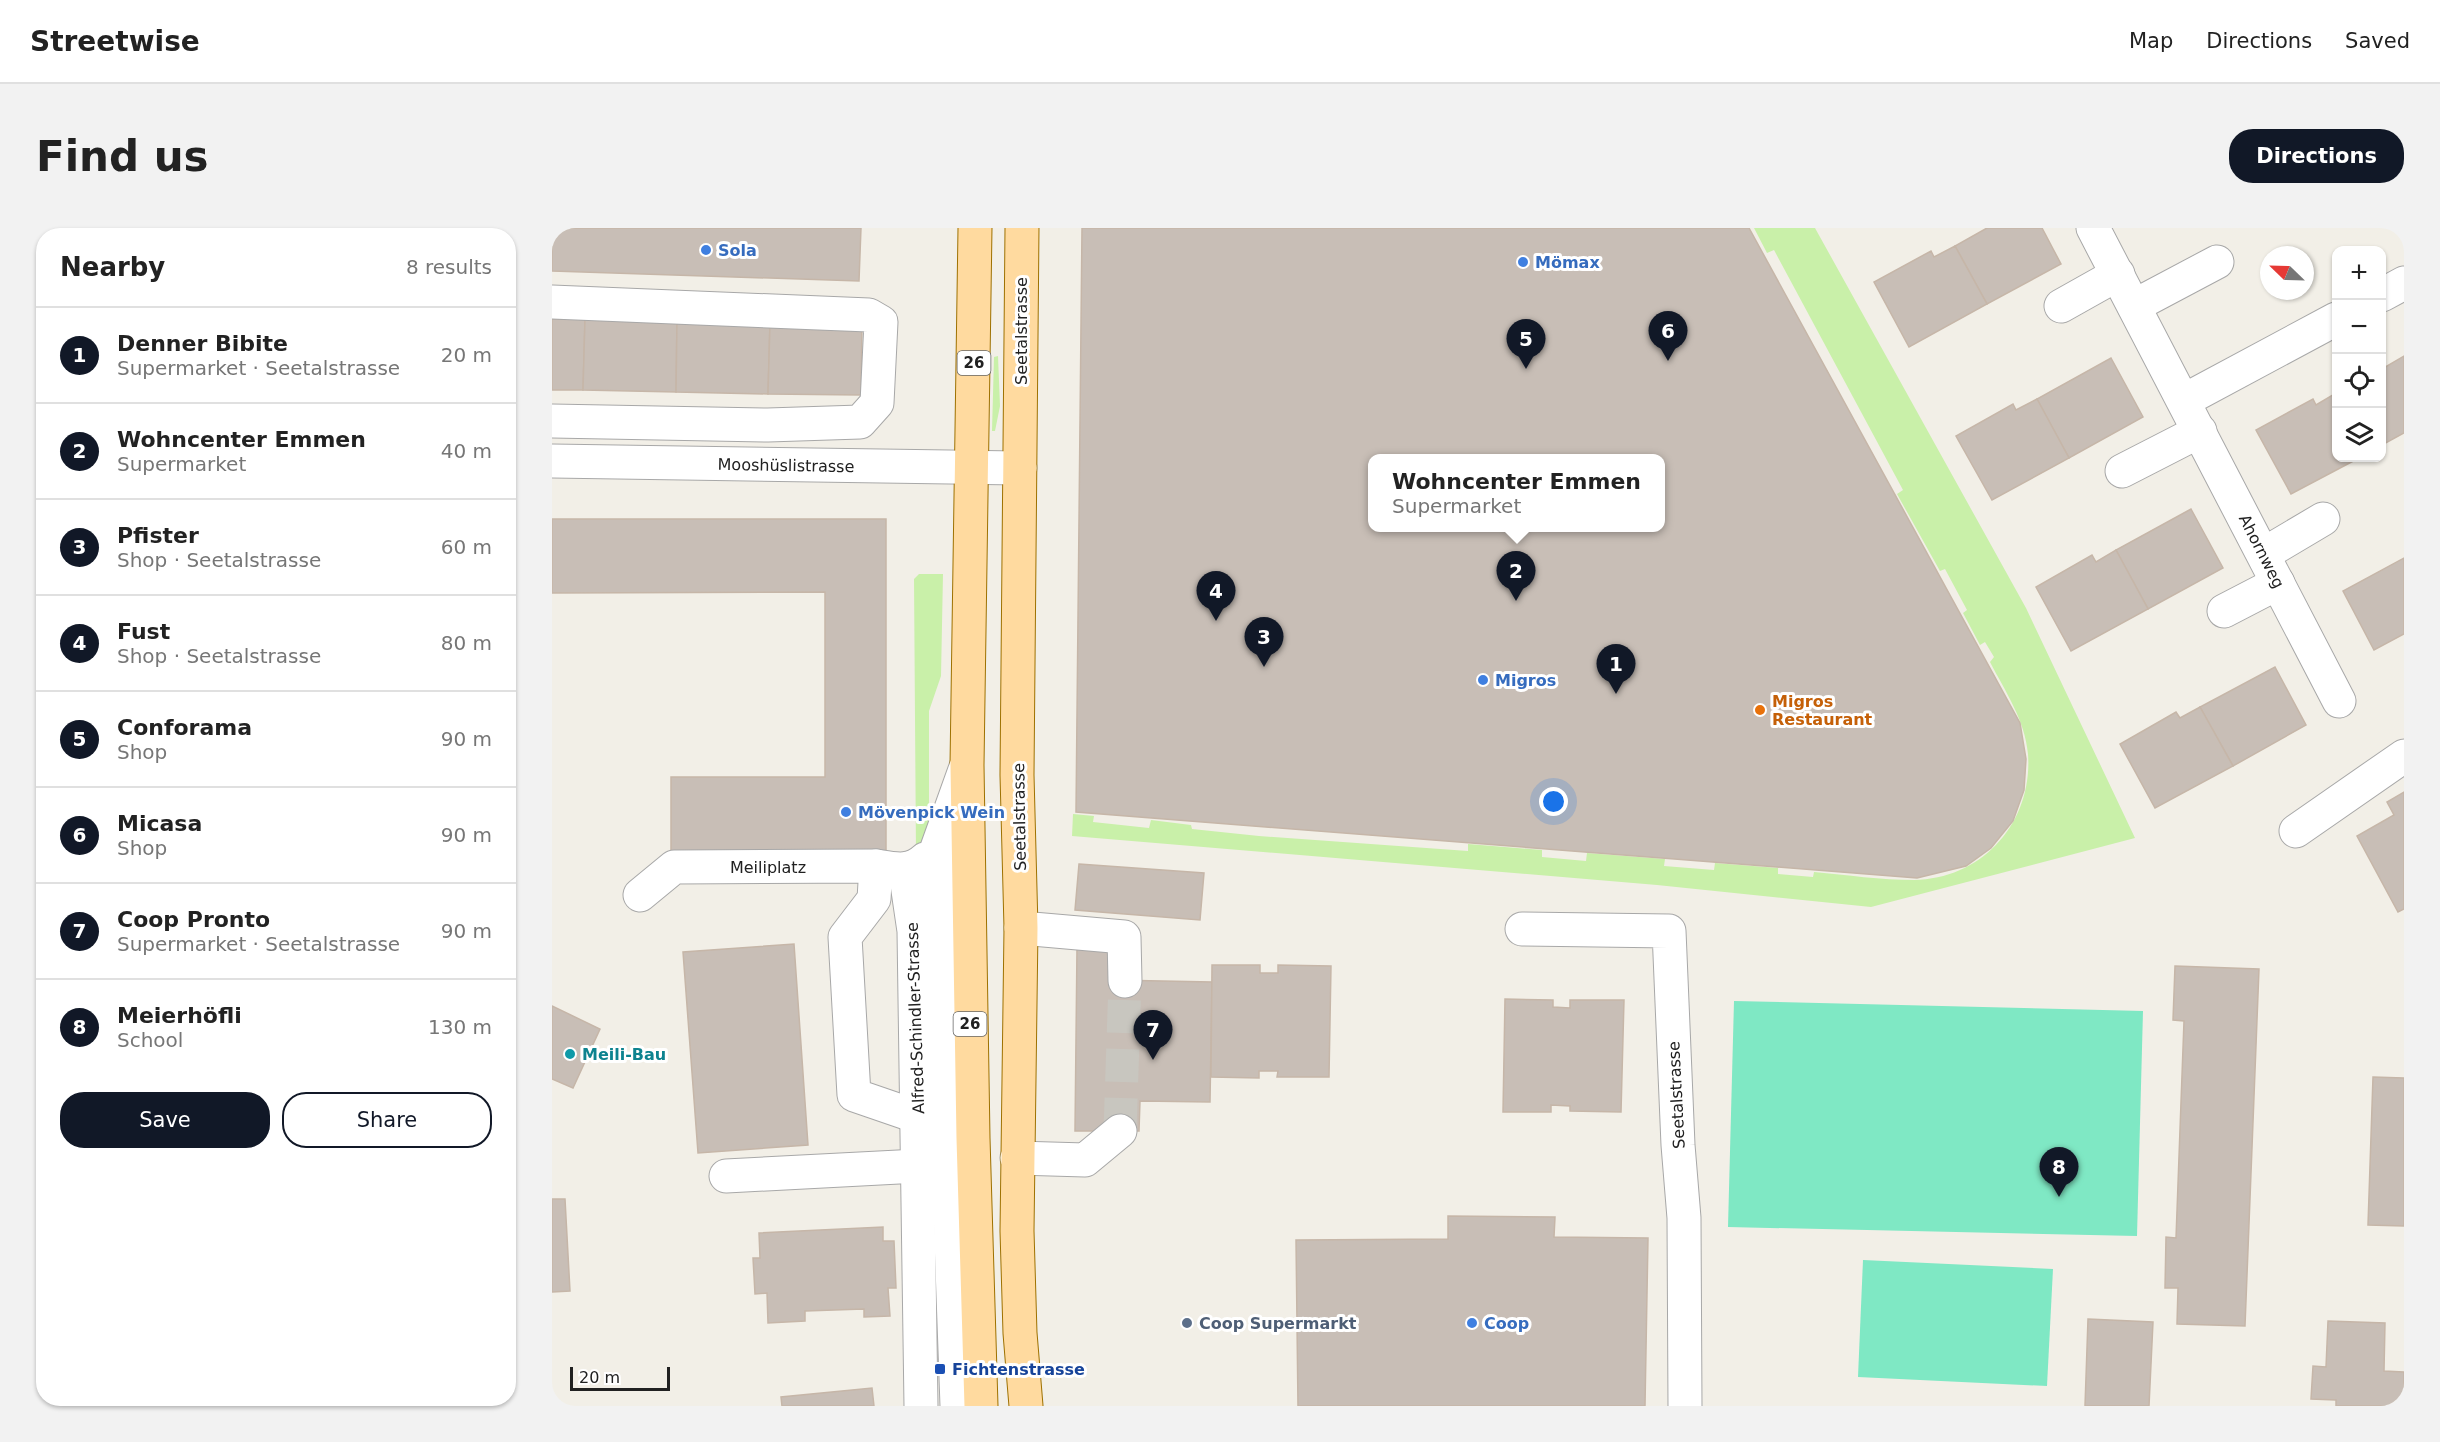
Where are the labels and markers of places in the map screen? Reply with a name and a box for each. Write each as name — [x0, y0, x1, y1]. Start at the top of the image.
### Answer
place label: Sola — [718, 241, 757, 260]
marker: Sola — [699, 243, 713, 257]
place label: Mömax — [1535, 253, 1600, 272]
marker: Mömax — [1516, 255, 1530, 269]
pin: 6 — [1648, 312, 1688, 361]
pin: 5 — [1506, 320, 1546, 369]
pin: 2 — [1496, 552, 1536, 601]
pin: 4 — [1196, 572, 1236, 621]
pin: 3 — [1244, 618, 1284, 667]
pin: 1 — [1596, 644, 1636, 694]
place label: Migros — [1495, 671, 1556, 690]
marker: Migros — [1476, 673, 1490, 687]
place label: Migros Restaurant — [1772, 692, 1873, 729]
marker: Migros Restaurant — [1753, 703, 1767, 717]
place label: Mövenpick Wein — [858, 803, 1005, 822]
marker: Mövenpick Wein — [839, 805, 853, 819]
pin: 7 — [1134, 1010, 1172, 1060]
place label: Meili-Bau — [582, 1045, 666, 1064]
marker: Meili-Bau — [563, 1047, 577, 1061]
pin: 8 — [2040, 1148, 2078, 1197]
place label: Coop Supermarkt — [1199, 1314, 1357, 1333]
place label: Coop — [1484, 1314, 1529, 1333]
marker: Coop Supermarkt — [1180, 1316, 1194, 1330]
marker: Coop — [1465, 1316, 1479, 1330]
place label: Fichtenstrasse — [952, 1360, 1085, 1379]
marker: Fichtenstrasse — [933, 1362, 947, 1376]

